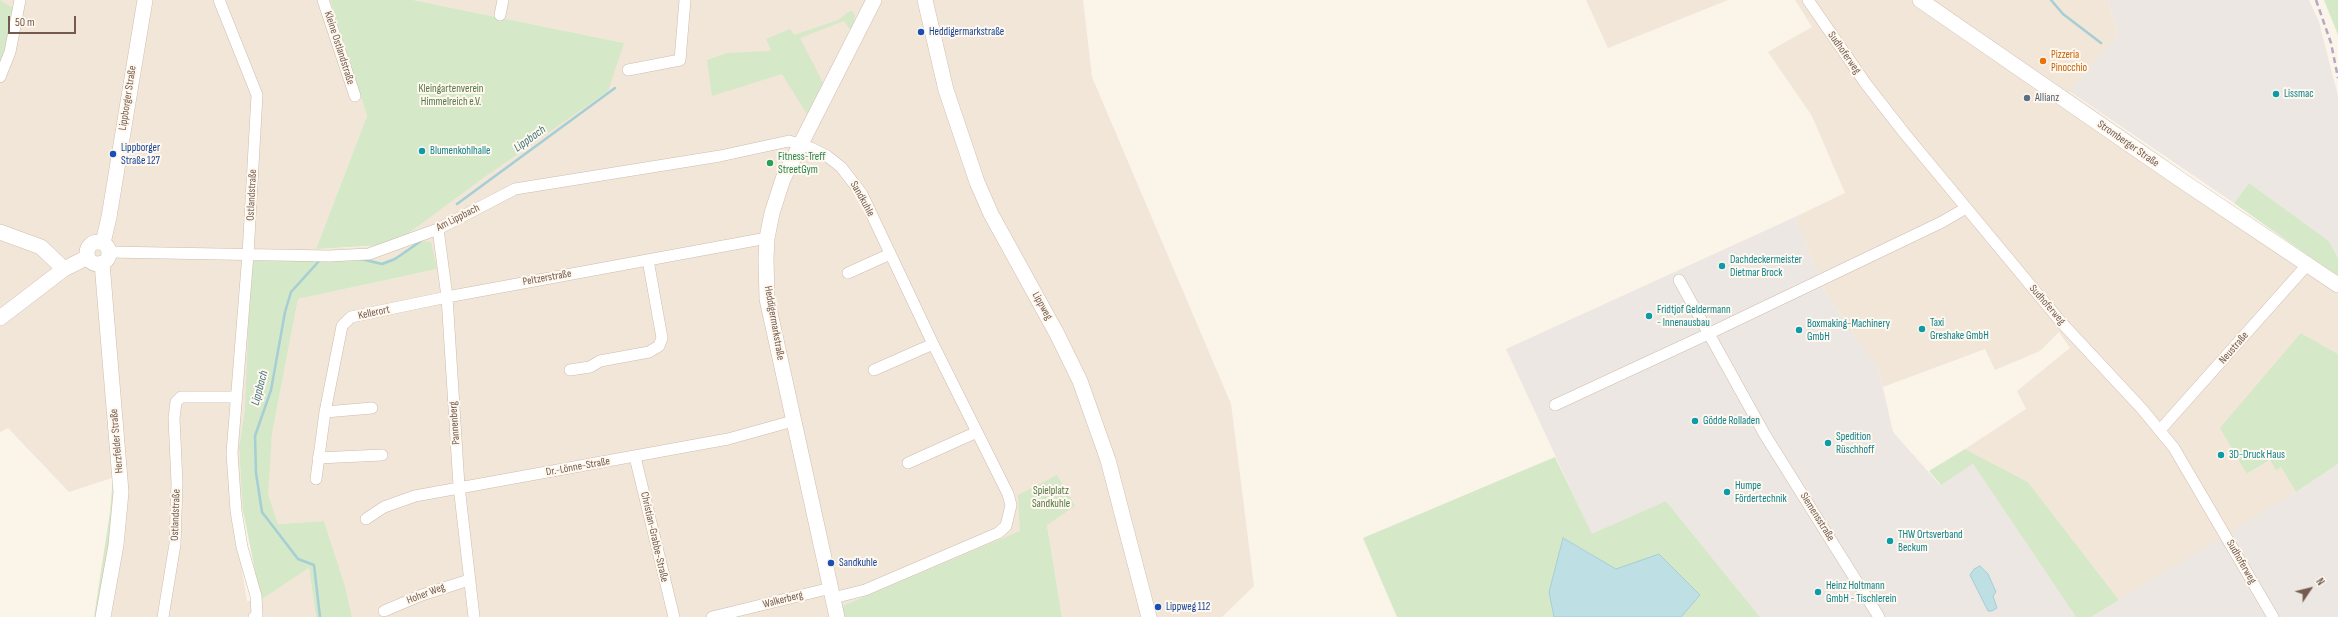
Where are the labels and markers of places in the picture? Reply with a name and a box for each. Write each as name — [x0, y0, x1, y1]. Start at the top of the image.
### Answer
place label: Heddigermarkstraße — [929, 25, 1004, 39]
marker: Heddigermarkstraße — [916, 27, 926, 37]
place label: Pizzeria Pinocchio — [2051, 48, 2087, 74]
marker: Pizzeria Pinocchio — [2038, 56, 2048, 66]
place label: Lissmac — [2284, 87, 2314, 101]
marker: Lissmac — [2271, 89, 2281, 99]
place label: Allianz — [2035, 91, 2059, 105]
marker: Allianz — [2022, 93, 2032, 103]
place label: Lippborger Straße 127 — [121, 141, 160, 167]
place label: Blumenkohlhalle — [430, 144, 491, 158]
marker: Blumenkohlhalle — [417, 146, 427, 156]
marker: Lippborger Straße 127 — [108, 149, 118, 159]
place label: Fitness-Treff StreetGym — [778, 150, 826, 176]
marker: Fitness-Treff StreetGym — [765, 158, 775, 168]
place label: Dachdeckermeister Dietmar Brock — [1730, 253, 1802, 279]
marker: Dachdeckermeister Dietmar Brock — [1717, 261, 1727, 271]
place label: Fridtjof Geldermann - Innenausbau — [1657, 303, 1731, 329]
marker: Fridtjof Geldermann - Innenausbau — [1644, 311, 1654, 321]
place label: Taxi Greshake GmbH — [1930, 316, 1989, 342]
place label: Boxmaking-Machinery GmbH — [1807, 317, 1890, 343]
marker: Taxi Greshake GmbH — [1917, 324, 1927, 334]
marker: Boxmaking-Machinery GmbH — [1794, 325, 1804, 335]
place label: Gödde Rolladen — [1703, 414, 1760, 428]
marker: Gödde Rolladen — [1690, 416, 1700, 426]
place label: Spedition Rüschhoff — [1836, 430, 1874, 456]
marker: Spedition Rüschhoff — [1823, 438, 1833, 448]
place label: 3D-Druck Haus — [2229, 448, 2285, 462]
marker: 3D-Druck Haus — [2216, 450, 2226, 460]
place label: Humpe Fördertechnik — [1735, 479, 1787, 505]
marker: Humpe Fördertechnik — [1722, 487, 1732, 497]
place label: THW Ortsverband Beckum — [1898, 528, 1963, 554]
marker: THW Ortsverband Beckum — [1885, 536, 1895, 546]
place label: Sandkuhle — [839, 556, 877, 570]
marker: Sandkuhle — [826, 558, 836, 568]
place label: Heinz Holtmann GmbH - Tischlerein — [1826, 579, 1896, 605]
marker: Heinz Holtmann GmbH - Tischlerein — [1813, 587, 1823, 597]
place label: Lippweg 112 — [1166, 600, 1210, 614]
marker: Lippweg 112 — [1153, 602, 1163, 612]

